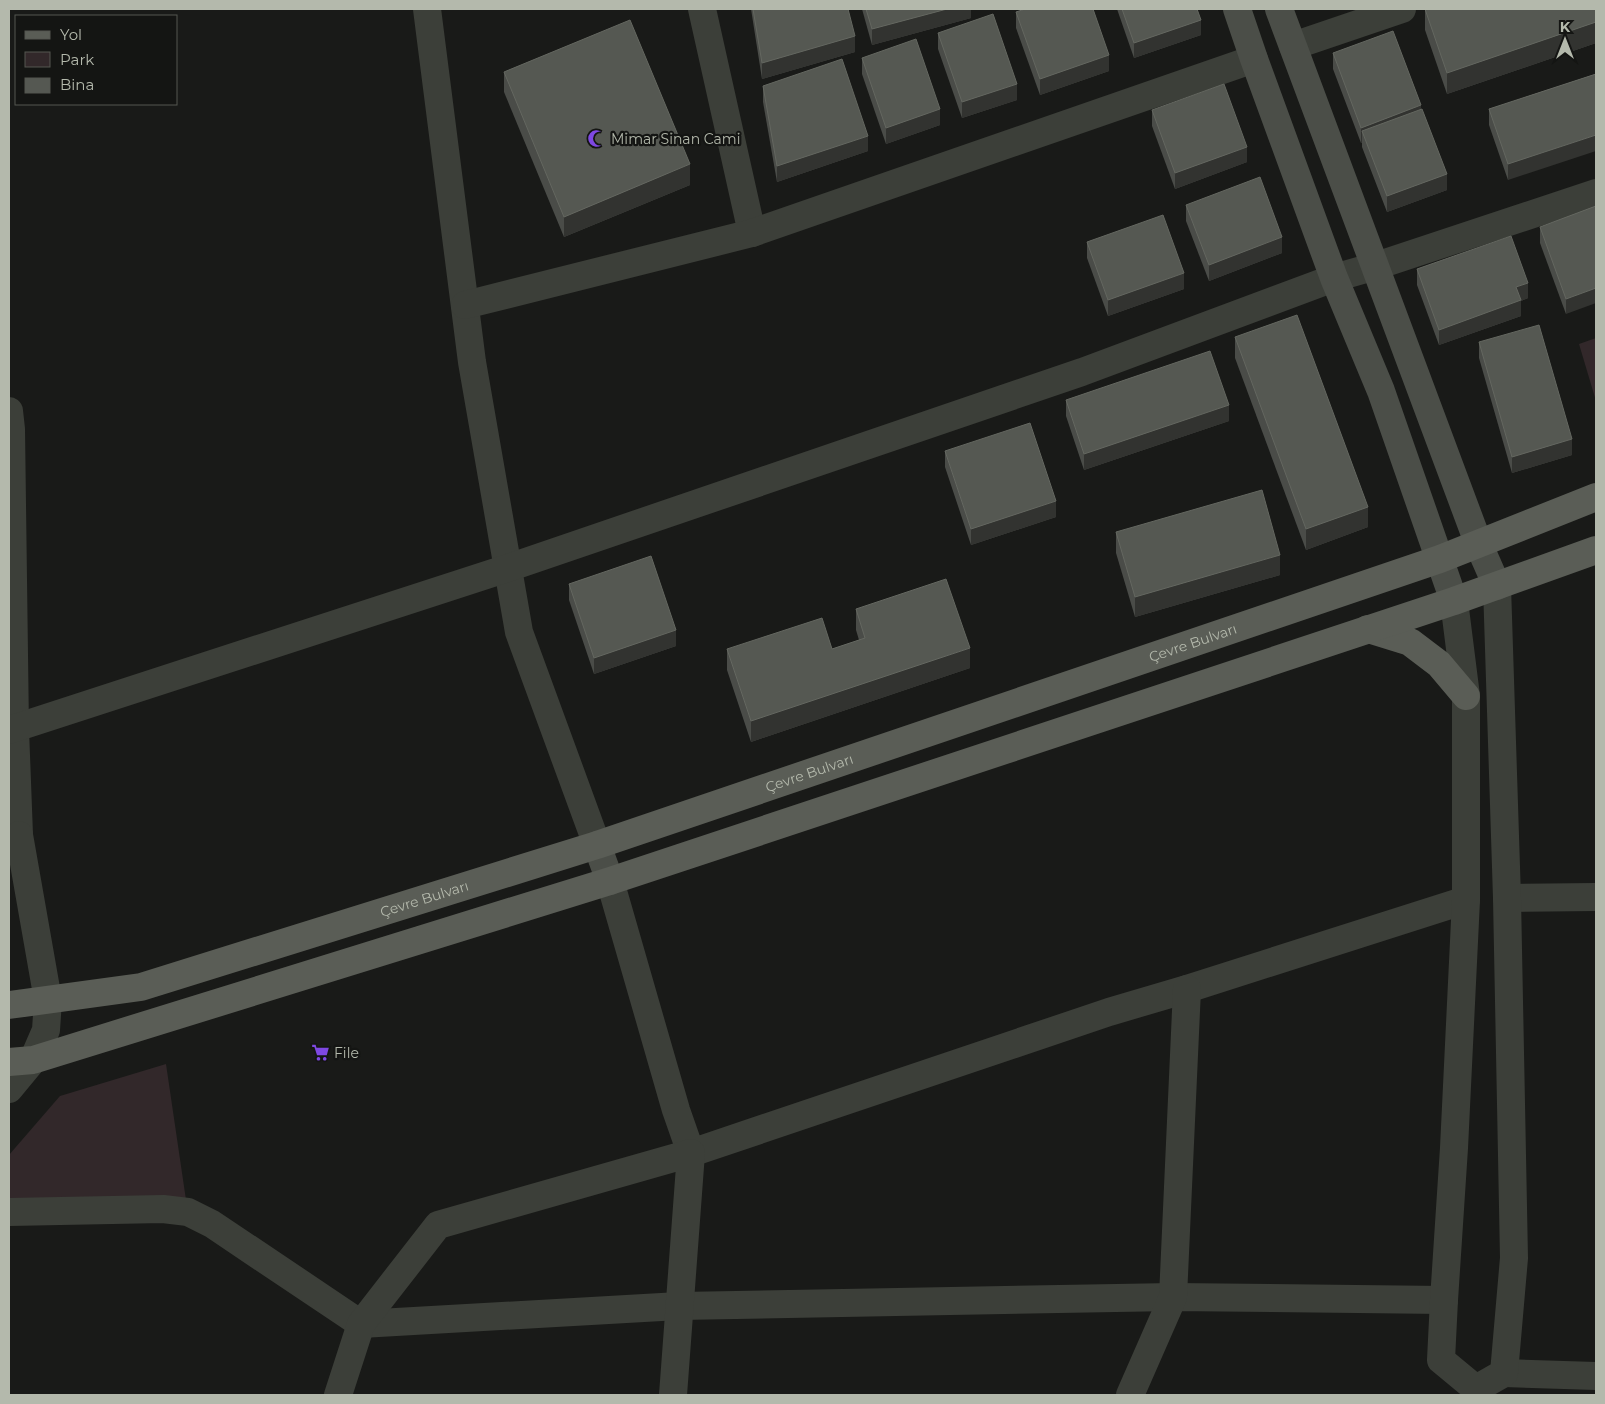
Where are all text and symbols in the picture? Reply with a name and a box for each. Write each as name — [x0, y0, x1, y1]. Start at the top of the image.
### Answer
legend — [15, 15, 178, 105]
north arrow — [1540, 15, 1590, 65]
text: K — [1560, 18, 1571, 36]
text: Yol — [60, 25, 82, 44]
text: Park — [60, 50, 94, 69]
text: Bina — [60, 75, 94, 94]
mosque icon: Mimar Sinan Cami — [587, 129, 607, 149]
place label: Mimar Sinan Cami — [611, 130, 740, 148]
street label: Çevre Bulvarı — [1146, 620, 1239, 666]
street label: Çevre Bulvarı — [763, 750, 856, 796]
street label: Çevre Bulvarı — [378, 877, 471, 921]
supermarket icon: File — [310, 1043, 330, 1063]
place label: File — [334, 1044, 359, 1062]

